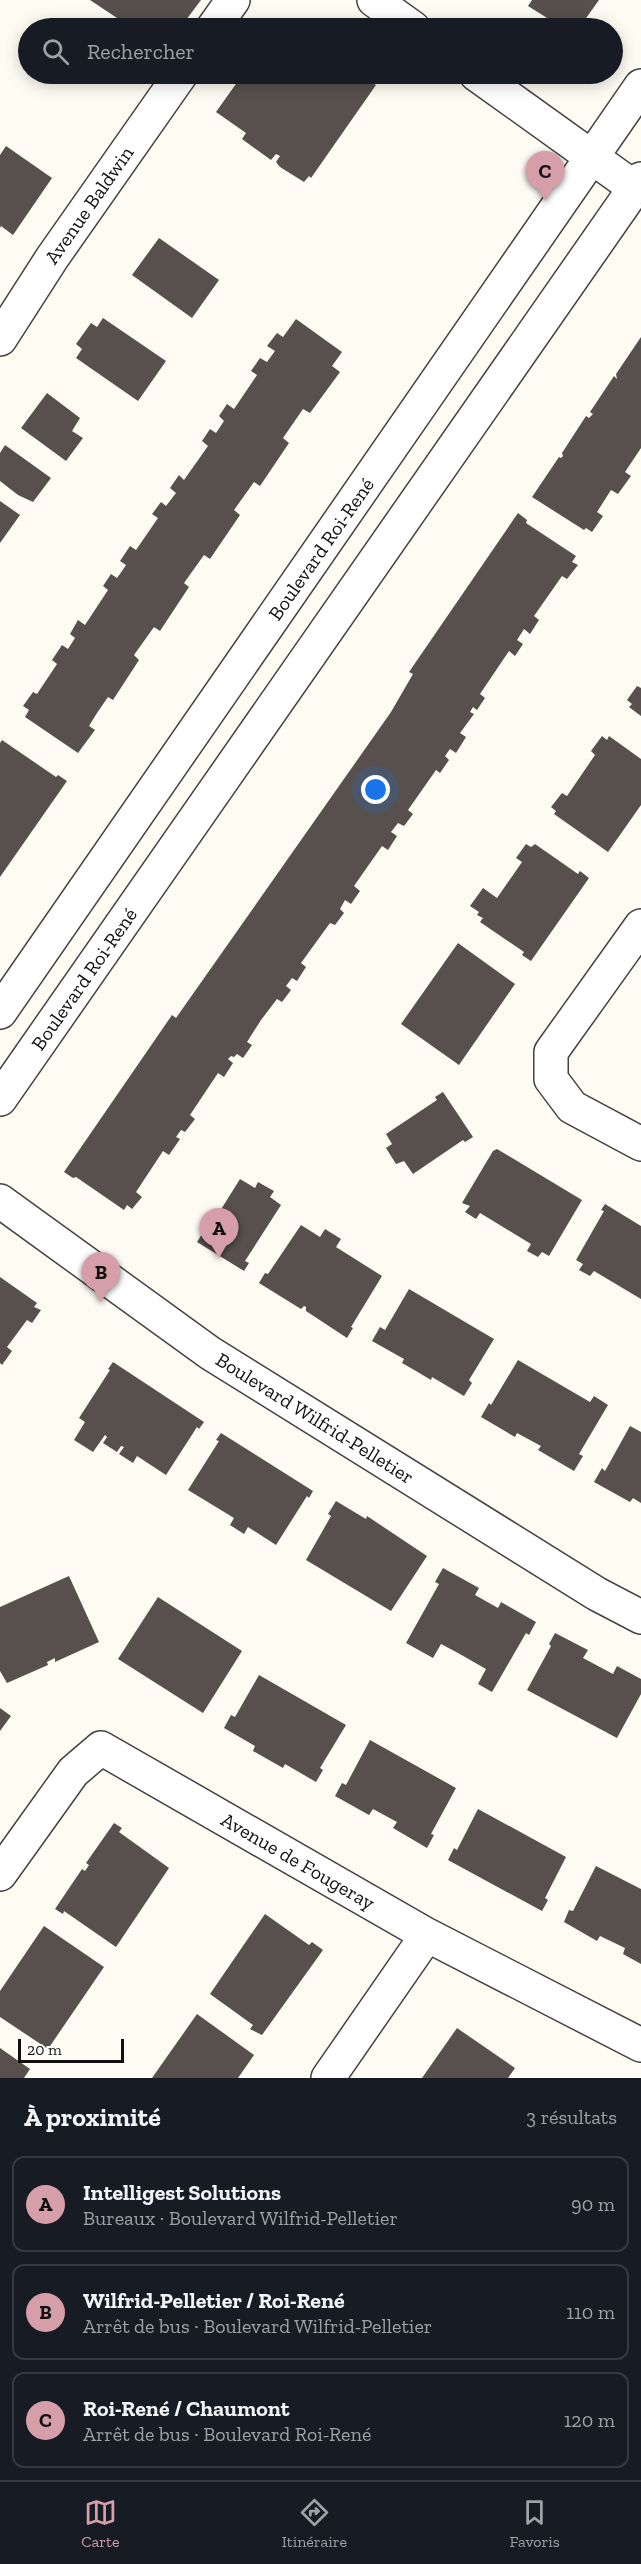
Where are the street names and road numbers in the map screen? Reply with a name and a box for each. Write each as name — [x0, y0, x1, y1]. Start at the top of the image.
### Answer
street label: Avenue Baldwin — [40, 141, 139, 268]
street label: Boulevard Roi-René — [263, 473, 379, 625]
street label: Boulevard Roi-René — [26, 903, 142, 1055]
street label: Boulevard Wilfrid-Pelletier — [211, 1347, 419, 1489]
street label: Avenue de Fougeray — [217, 1807, 380, 1915]

